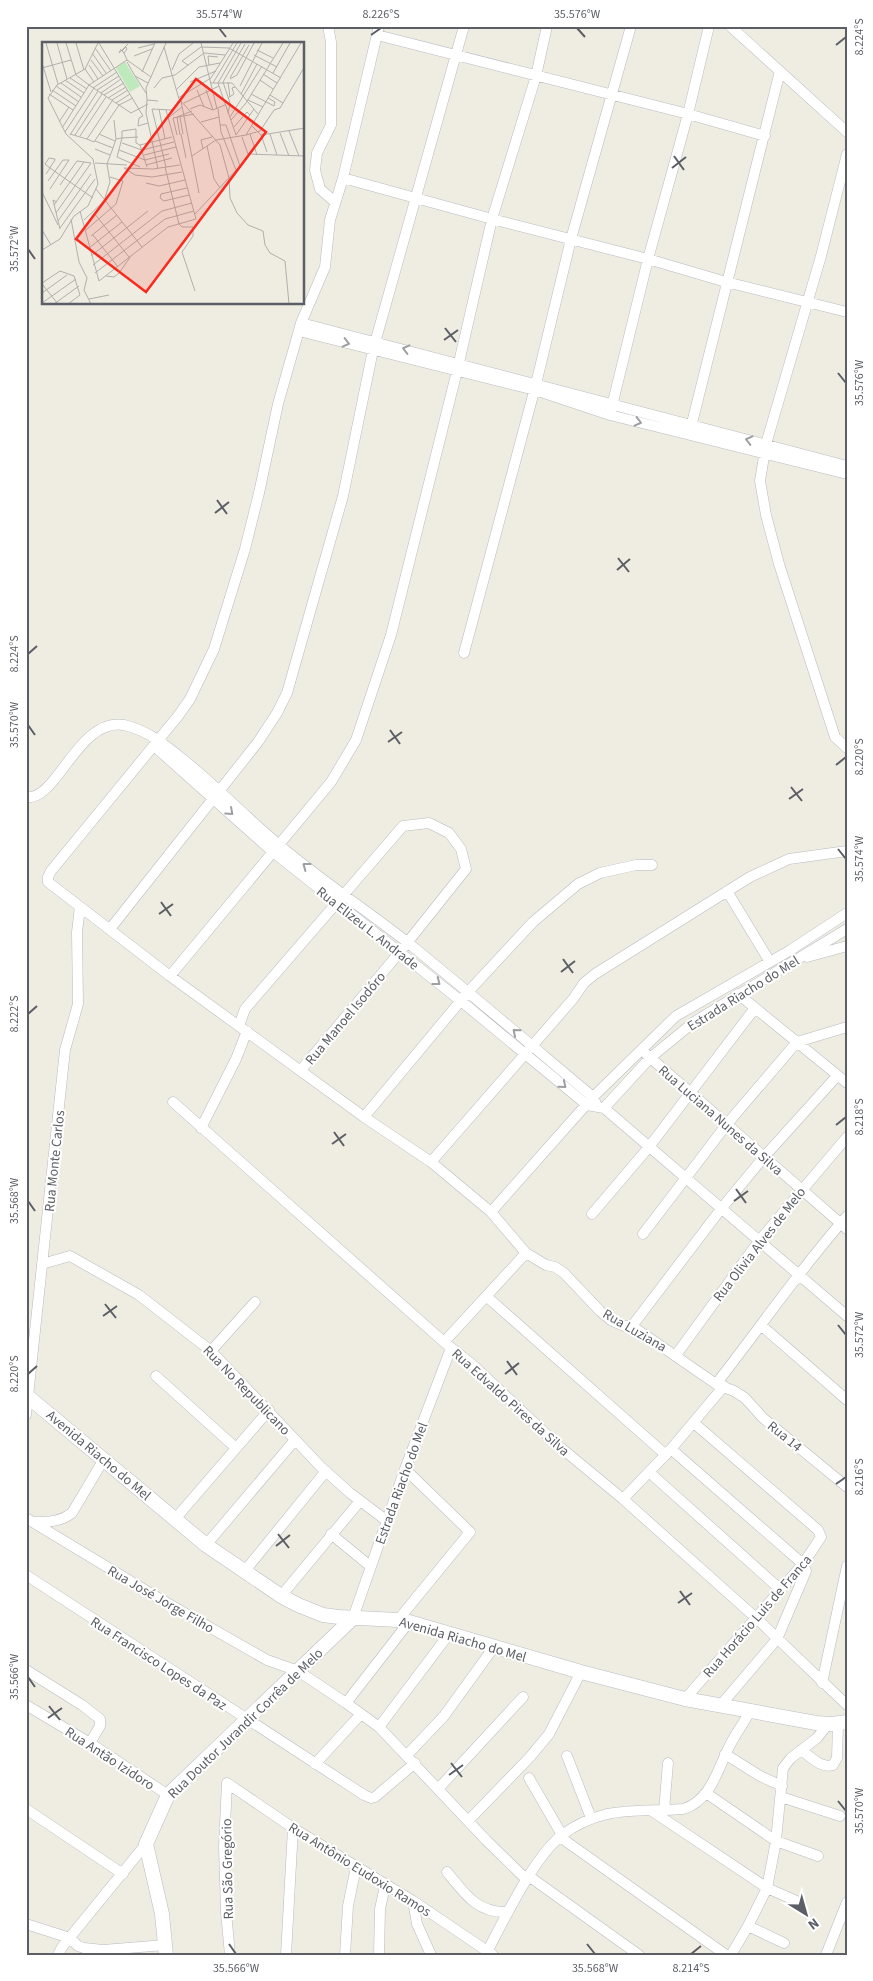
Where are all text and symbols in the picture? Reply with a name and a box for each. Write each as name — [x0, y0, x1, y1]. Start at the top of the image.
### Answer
text: 35.574°W — [196, 6, 243, 23]
text: 8.226°S — [362, 6, 400, 23]
text: 35.576°W — [554, 6, 601, 23]
text: 8.224°S — [851, 18, 868, 56]
inset map — [42, 42, 305, 305]
text: 35.572°W — [6, 225, 23, 272]
one-way arrow — [341, 337, 350, 348]
one-way arrow — [401, 344, 410, 355]
text: 35.576°W — [851, 359, 868, 406]
one-way arrow — [633, 416, 642, 427]
one-way arrow — [744, 435, 753, 446]
text: 8.224°S — [6, 635, 23, 673]
text: 35.570°W — [6, 701, 23, 748]
text: 8.220°S — [851, 738, 868, 776]
one-way arrow — [224, 806, 233, 815]
text: 35.574°W — [851, 835, 868, 882]
one-way arrow — [303, 863, 312, 871]
street label: Rua Elizeu L. Andrade — [312, 882, 423, 975]
street label: Estrada Riacho do Mel — [684, 951, 804, 1036]
street label: Rua Manoel Isodóro — [301, 968, 391, 1070]
one-way arrow — [431, 976, 440, 984]
text: 8.222°S — [6, 995, 23, 1033]
one-way arrow — [512, 1029, 521, 1038]
street label: Rua Luciana Nunes da Silva — [654, 1061, 787, 1181]
one-way arrow — [557, 1079, 566, 1088]
text: 8.218°S — [851, 1098, 868, 1136]
street label: Rua Monte Carlos — [40, 1109, 70, 1213]
text: 35.568°W — [6, 1177, 23, 1224]
street label: Rua Olivia Alves de Melo — [709, 1183, 811, 1306]
street label: Rua Luziana — [599, 1304, 670, 1357]
text: 35.572°W — [851, 1311, 868, 1358]
street label: Rua No Republicano — [198, 1341, 295, 1440]
street label: Rua Edvaldo Pires da Silva — [447, 1344, 574, 1461]
text: 8.220°S — [6, 1355, 23, 1393]
street label: Avenida Riacho do Mel — [42, 1406, 155, 1506]
street label: Rua 14 — [763, 1417, 806, 1457]
street label: Estrada Riacho do Mel — [371, 1419, 433, 1547]
text: 8.216°S — [851, 1458, 868, 1496]
street label: Rua Horácio Luis de Franca — [699, 1551, 817, 1682]
street label: Rua José Jorge Filho — [104, 1561, 217, 1639]
street label: Rua Francisco Lopes da Paz — [86, 1612, 231, 1716]
street label: Avenida Riacho do Mel — [397, 1612, 529, 1668]
street label: Rua Doutor Jurandir Corrêa de Melo — [164, 1644, 328, 1804]
text: 35.566°W — [6, 1653, 23, 1700]
street label: Rua Antão Izidoro — [61, 1722, 158, 1795]
text: 35.570°W — [851, 1787, 868, 1834]
street label: Rua São Gregório — [217, 1818, 239, 1920]
street label: Rua Antônio Eudoxio Ramos — [284, 1818, 435, 1922]
north arrow — [780, 1888, 830, 1938]
text: N — [803, 1913, 823, 1934]
text: 35.566°W — [213, 1960, 260, 1977]
text: 35.568°W — [572, 1960, 619, 1977]
text: 8.214°S — [672, 1960, 710, 1977]

